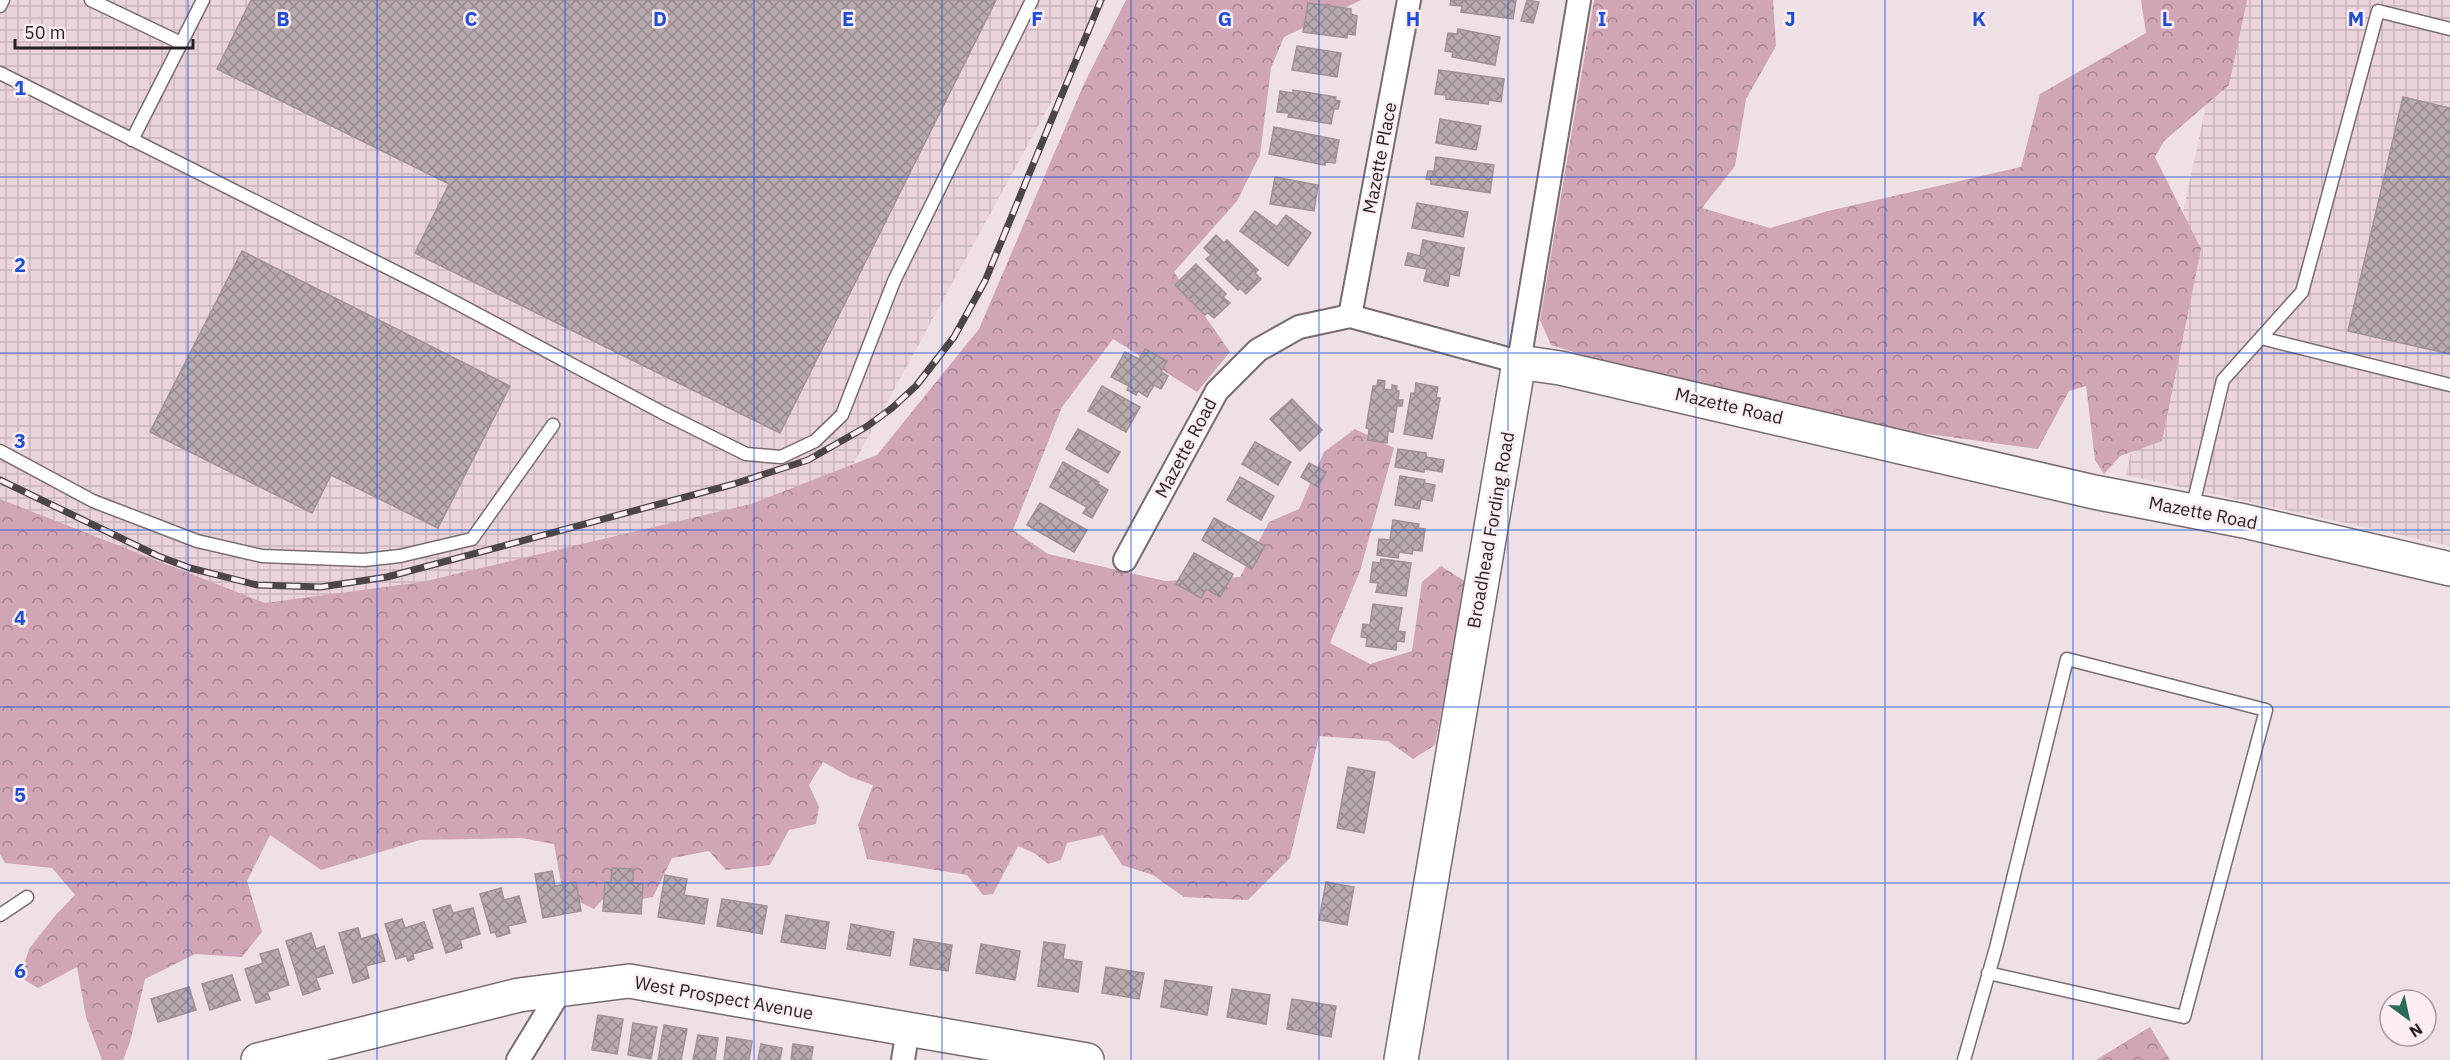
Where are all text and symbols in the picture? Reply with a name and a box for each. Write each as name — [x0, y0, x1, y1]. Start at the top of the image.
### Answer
text: B — [276, 5, 290, 32]
text: C — [464, 5, 478, 32]
text: D — [653, 5, 667, 32]
text: E — [842, 5, 854, 32]
text: F — [1031, 5, 1043, 32]
text: G — [1218, 5, 1232, 32]
text: H — [1406, 5, 1420, 32]
text: I — [1598, 5, 1606, 32]
text: J — [1784, 5, 1796, 32]
text: K — [1972, 5, 1986, 32]
text: L — [2162, 5, 2172, 32]
text: M — [2348, 5, 2364, 32]
scale bar — [15, 12, 194, 50]
text: 50 m — [24, 21, 66, 44]
text: 1 — [14, 74, 26, 101]
street label: Mazette Place — [1357, 100, 1402, 216]
text: 2 — [14, 251, 26, 278]
street label: Mazette Road — [1673, 382, 1785, 429]
street label: Mazette Road — [1150, 394, 1222, 502]
text: 3 — [14, 427, 26, 454]
street label: Broadhead Fording Road — [1462, 430, 1519, 630]
street label: Mazette Road — [2147, 491, 2259, 534]
text: 4 — [14, 604, 26, 631]
text: 5 — [14, 781, 26, 808]
text: 6 — [14, 957, 26, 984]
street label: West Prospect Avenue — [633, 970, 815, 1025]
north arrow — [2378, 988, 2438, 1048]
text: N — [2406, 1019, 2426, 1042]

